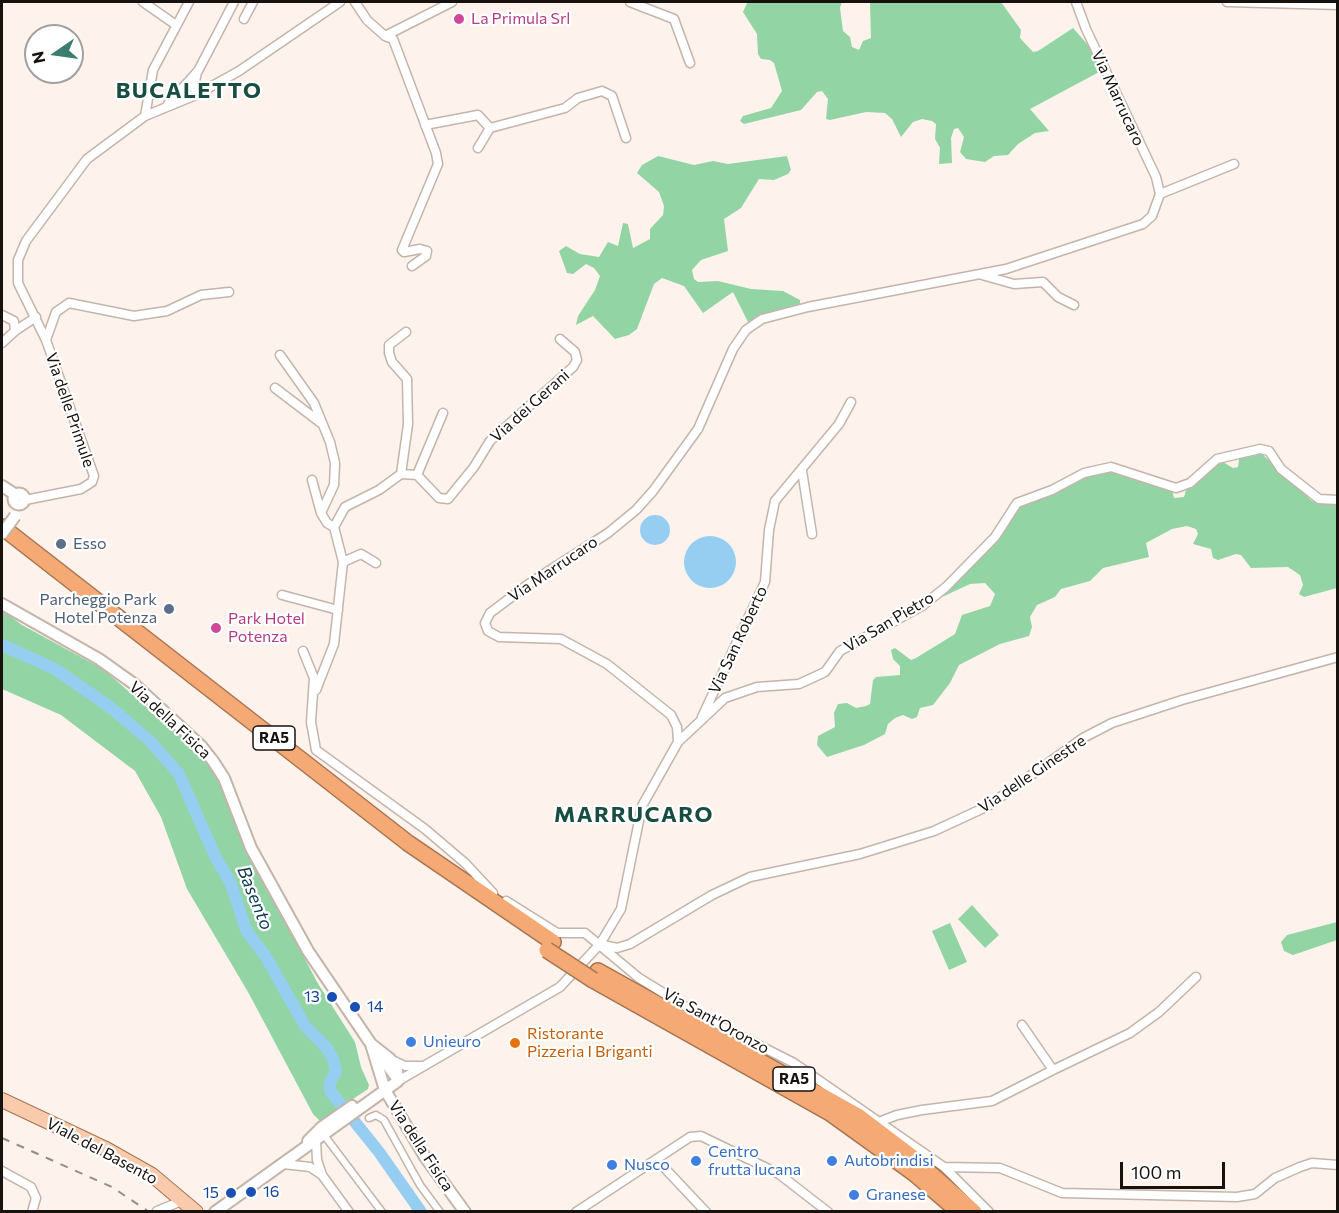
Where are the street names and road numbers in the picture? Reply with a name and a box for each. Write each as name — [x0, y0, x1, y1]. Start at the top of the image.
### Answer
street label: Via Marrucaro — [1087, 47, 1149, 149]
street label: Via delle Primule — [41, 350, 99, 470]
street label: Via dei Gerani — [487, 366, 573, 446]
street label: Via Marrucaro — [505, 532, 601, 606]
street label: Via San Roberto — [705, 583, 771, 697]
street label: Via San Pietro — [841, 588, 937, 656]
street label: Via della Fisica — [125, 677, 215, 763]
road number: RA5 — [253, 726, 295, 750]
street label: Via delle Ginestre — [975, 731, 1089, 817]
street label: Via Sant'Oronzo — [659, 984, 773, 1058]
road number: RA5 — [773, 1067, 815, 1091]
street label: Via della Fisica — [384, 1097, 458, 1195]
street label: Viale del Basento — [43, 1114, 161, 1188]

